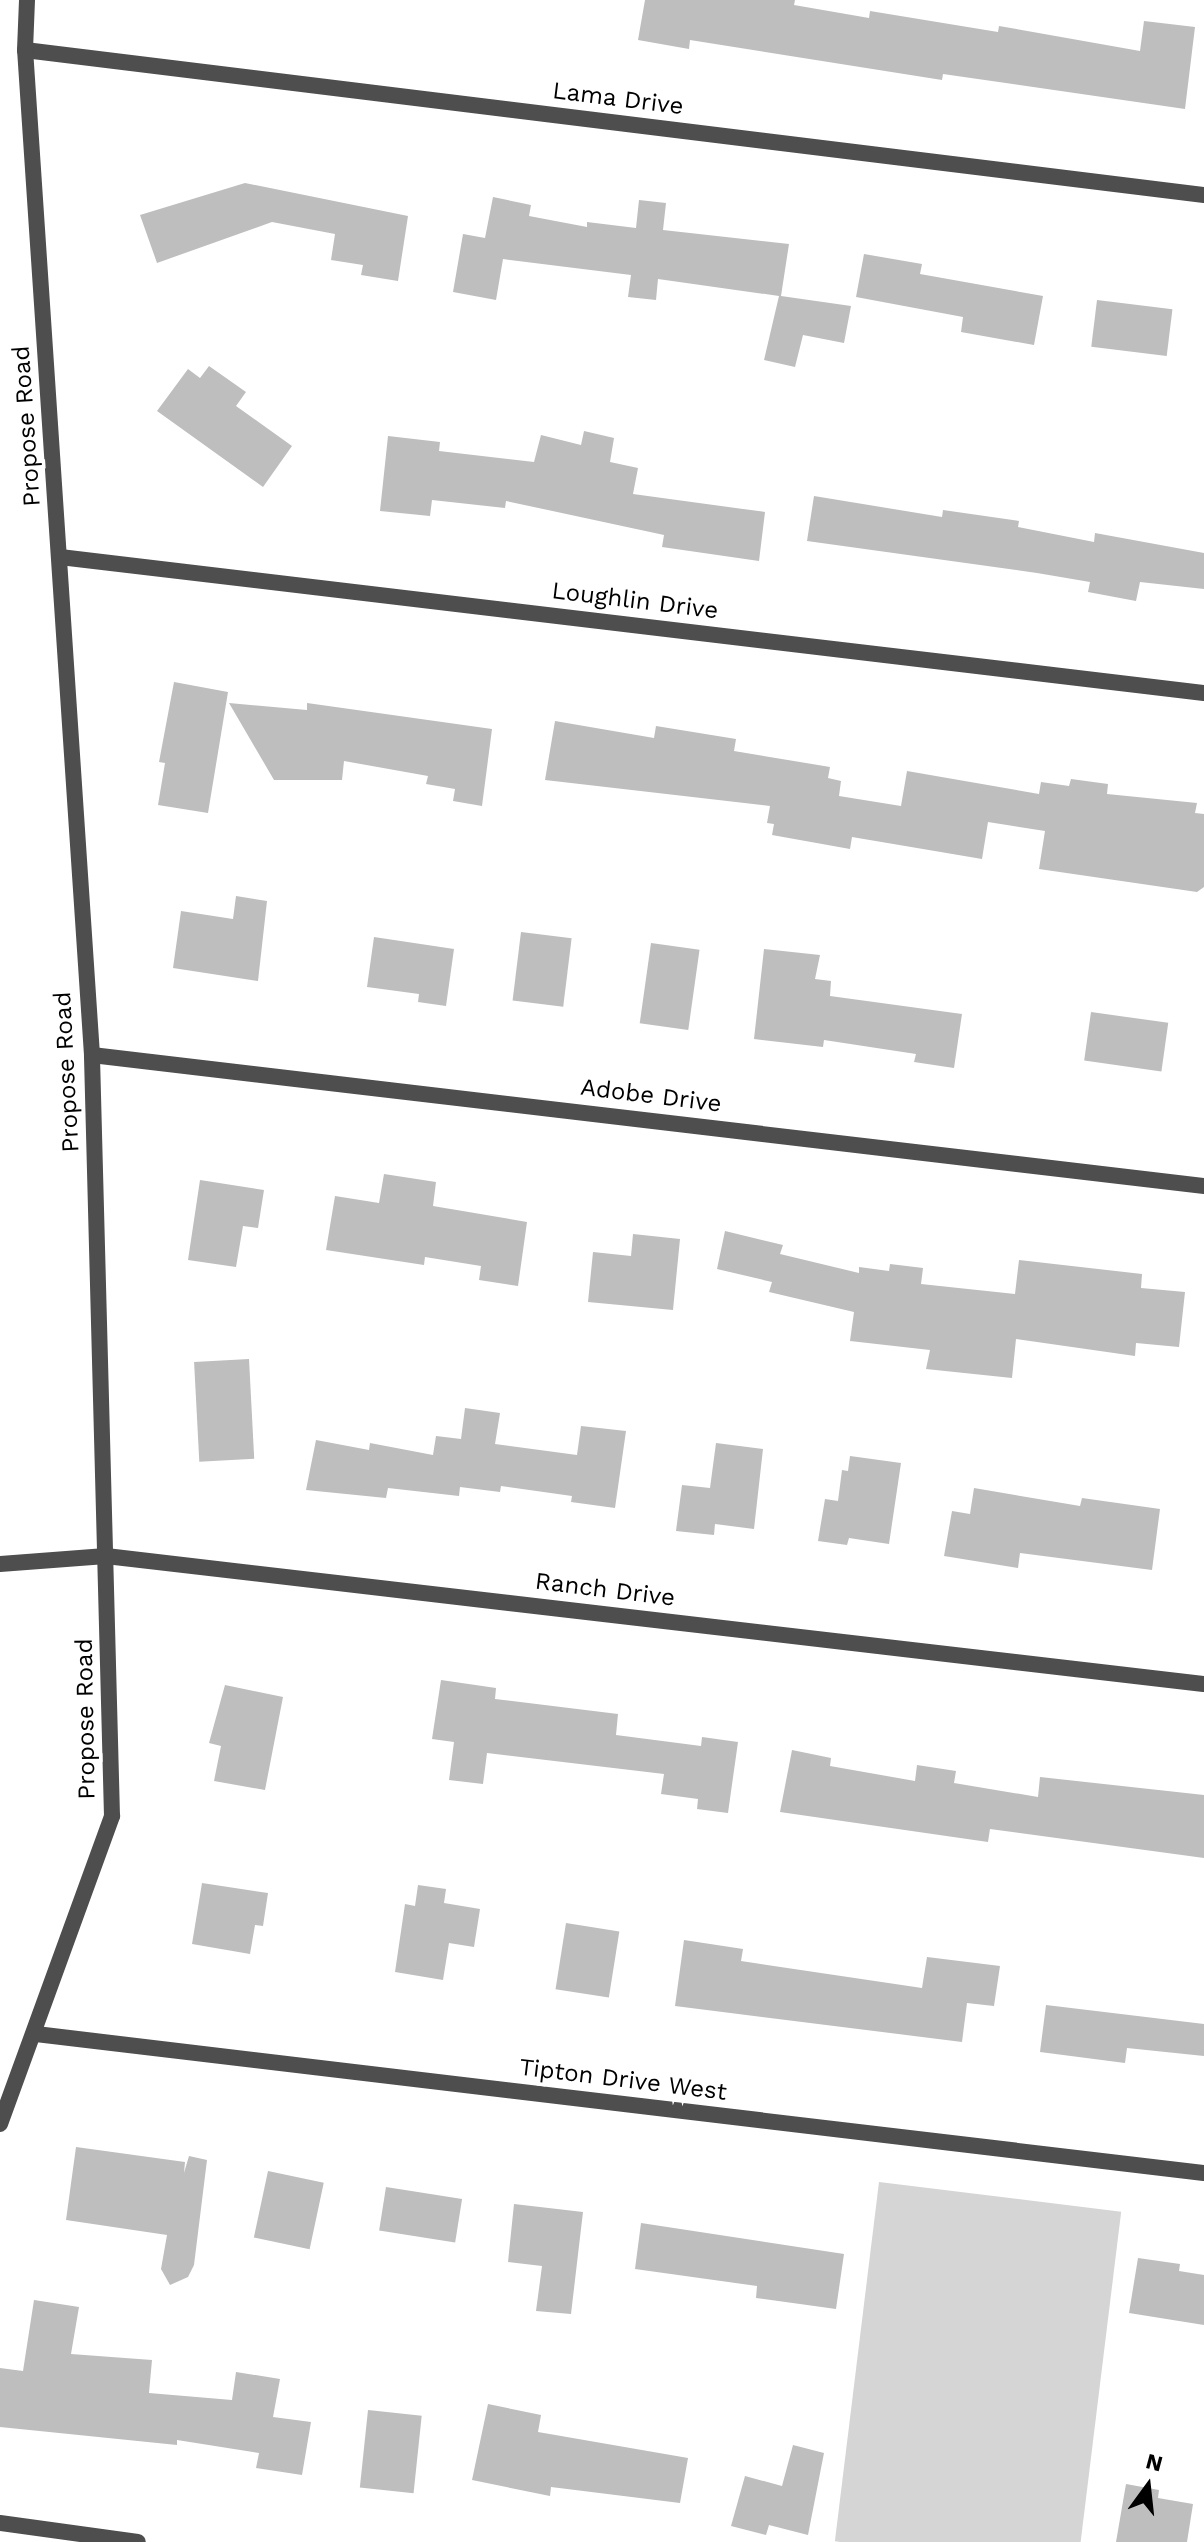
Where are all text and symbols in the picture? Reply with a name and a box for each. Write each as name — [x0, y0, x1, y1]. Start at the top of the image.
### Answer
street label: Lama Drive — [551, 77, 685, 121]
street label: Propose Road — [7, 345, 47, 507]
street label: Loughlin Drive — [550, 577, 720, 625]
street label: Propose Road — [48, 991, 86, 1153]
street label: Adobe Drive — [579, 1073, 723, 1119]
street label: Ranch Drive — [533, 1567, 677, 1613]
street label: Propose Road — [70, 1638, 102, 1800]
street label: Tipton Drive West — [517, 2053, 729, 2107]
north arrow — [1108, 2446, 1188, 2526]
text: N — [1143, 2448, 1165, 2477]

